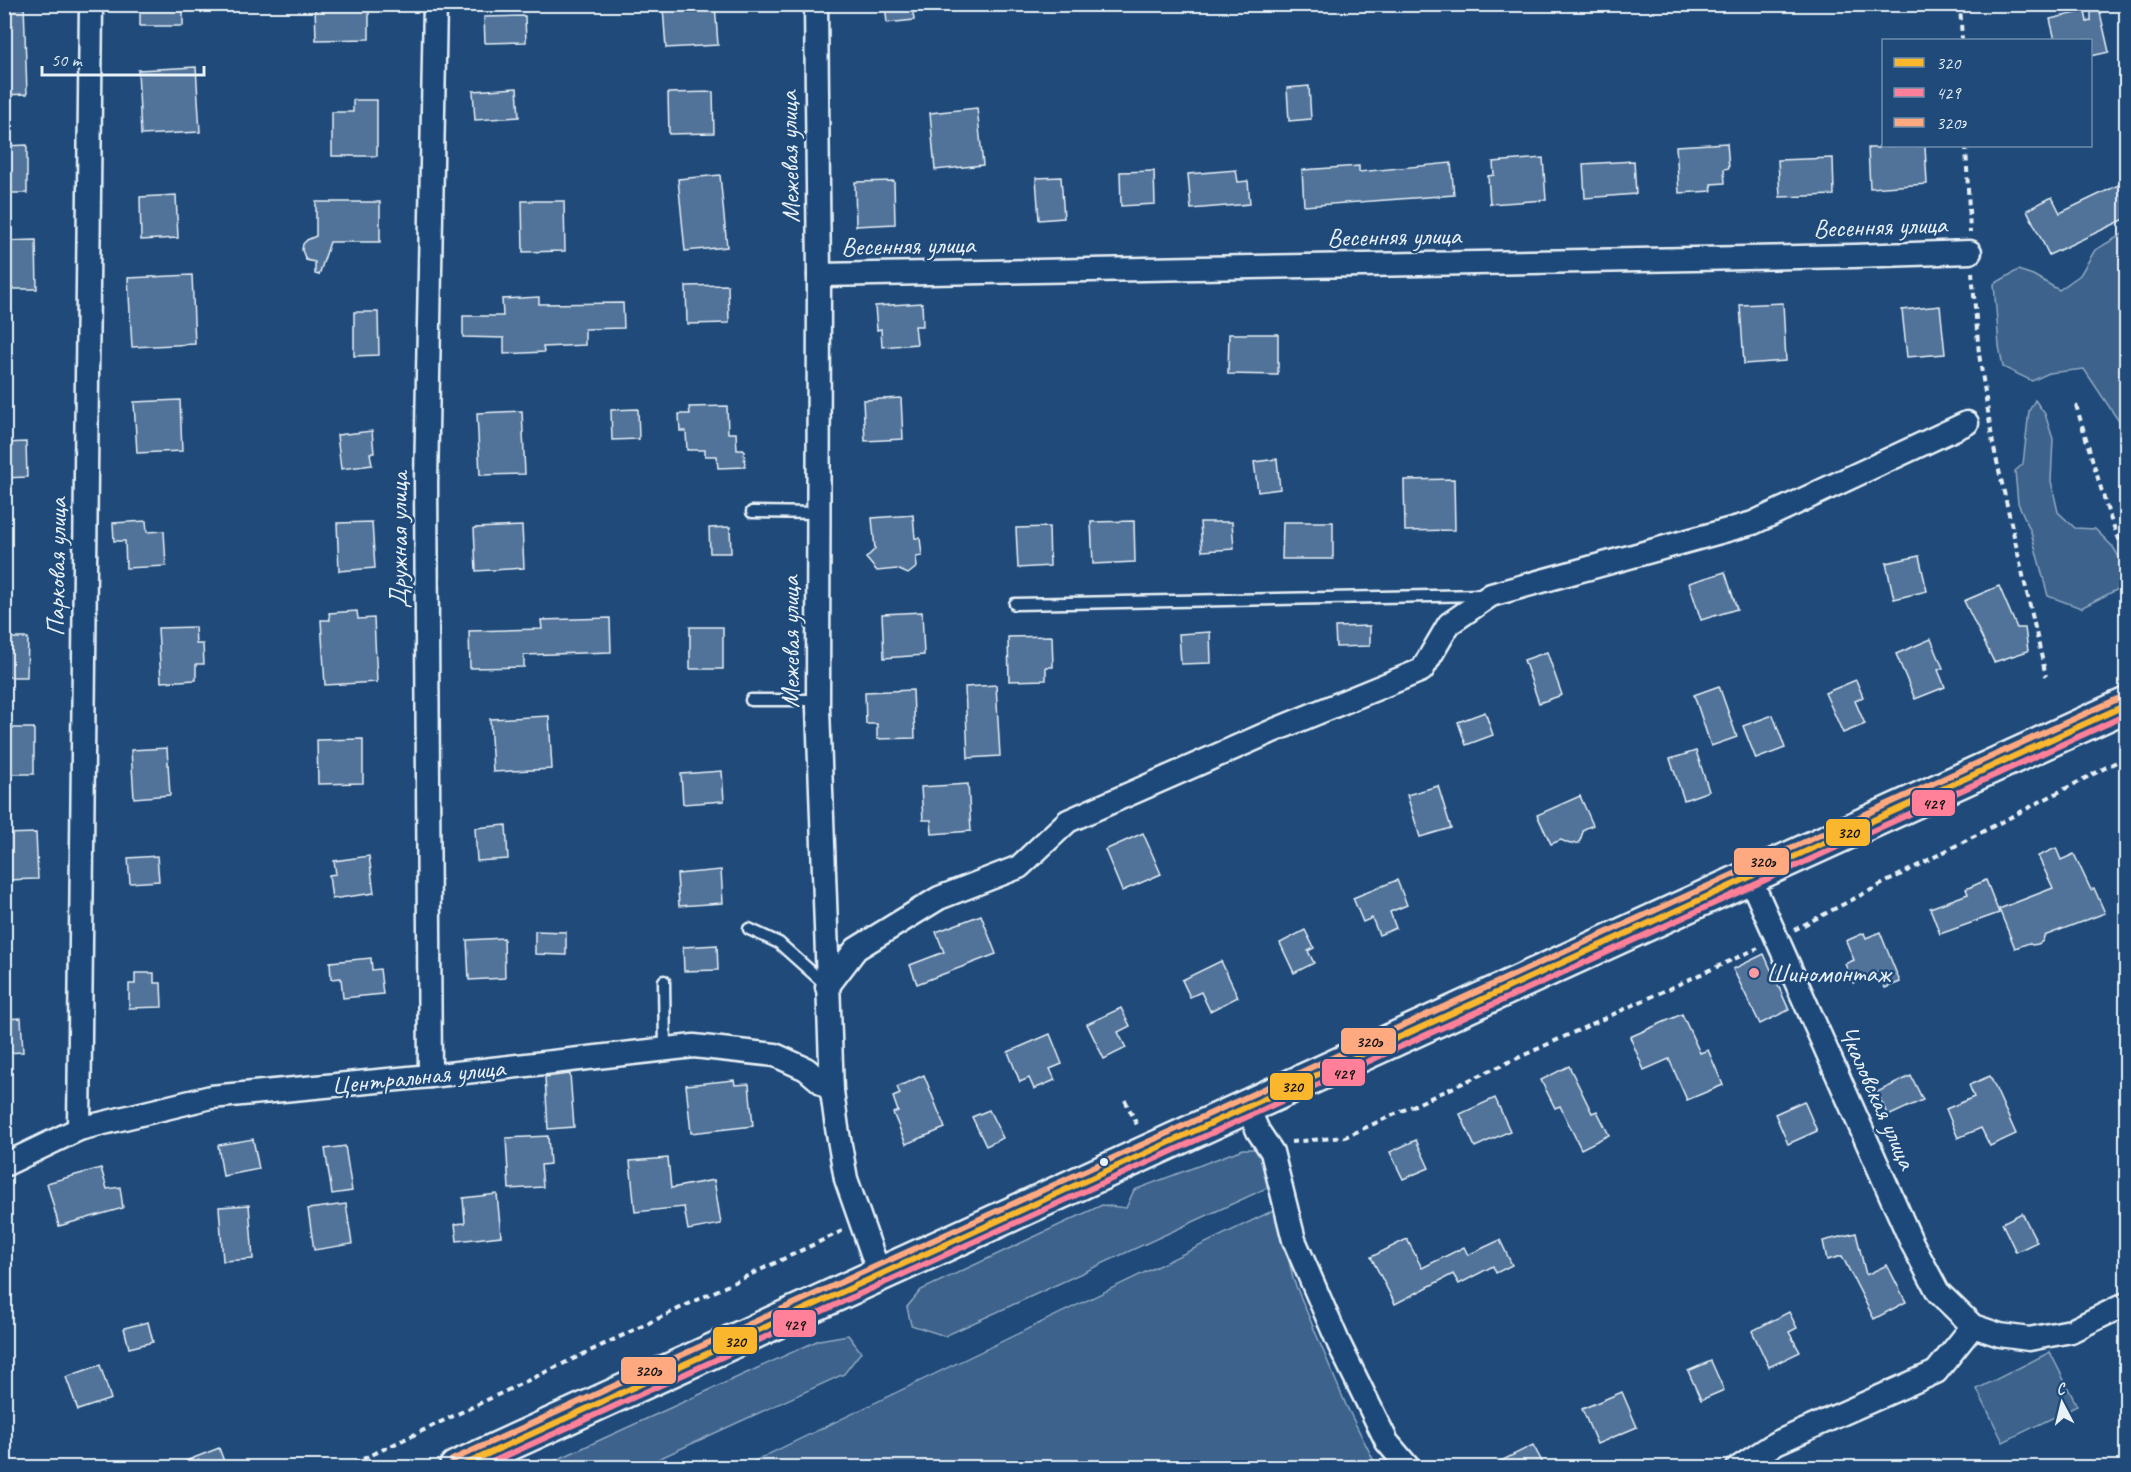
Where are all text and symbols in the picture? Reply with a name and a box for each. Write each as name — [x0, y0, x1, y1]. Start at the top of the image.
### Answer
scale bar — [42, 39, 204, 77]
legend — [1882, 39, 2092, 147]
text: 50 m — [51, 49, 84, 71]
text: 320 — [1936, 52, 1962, 74]
text: 429 — [1936, 82, 1962, 104]
street label: Межевая улица — [772, 89, 807, 223]
text: 320э — [1936, 112, 1967, 134]
street label: Весенняя улица — [1813, 208, 1949, 245]
street label: Весенняя улица — [1327, 219, 1463, 254]
street label: Весенняя улица — [841, 228, 977, 263]
street label: Дружная улица — [382, 469, 415, 608]
street label: Парковая улица — [39, 496, 74, 637]
street label: Межевая улица — [774, 574, 807, 708]
line badge: 429 — [1911, 789, 1956, 817]
text: 429 — [1922, 794, 1946, 814]
line badge: 320 — [1825, 818, 1871, 847]
text: 320 — [1837, 823, 1861, 843]
line badge: 320э — [1733, 847, 1790, 876]
text: 320э — [1749, 852, 1776, 872]
place label: Шиномонтаж — [1766, 957, 1893, 990]
marker: Шиномонтаж — [1747, 966, 1761, 980]
street label: Чкаловская улица — [1831, 1020, 1925, 1176]
line badge: 320э — [1340, 1027, 1397, 1055]
text: 320э — [1356, 1032, 1383, 1052]
street label: Центральная улица — [330, 1051, 508, 1102]
line badge: 429 — [1321, 1058, 1366, 1087]
text: 429 — [1332, 1064, 1356, 1084]
line badge: 320 — [1269, 1072, 1314, 1101]
text: 320 — [1281, 1077, 1305, 1097]
unlabelled marker — [1098, 1156, 1110, 1168]
line badge: 429 — [772, 1309, 817, 1338]
text: 429 — [783, 1315, 807, 1335]
line badge: 320 — [712, 1326, 758, 1355]
text: 320 — [724, 1332, 748, 1352]
line badge: 320э — [620, 1356, 677, 1385]
text: 320э — [635, 1361, 662, 1381]
north arrow — [2032, 1373, 2092, 1433]
text: С — [2055, 1378, 2068, 1400]

